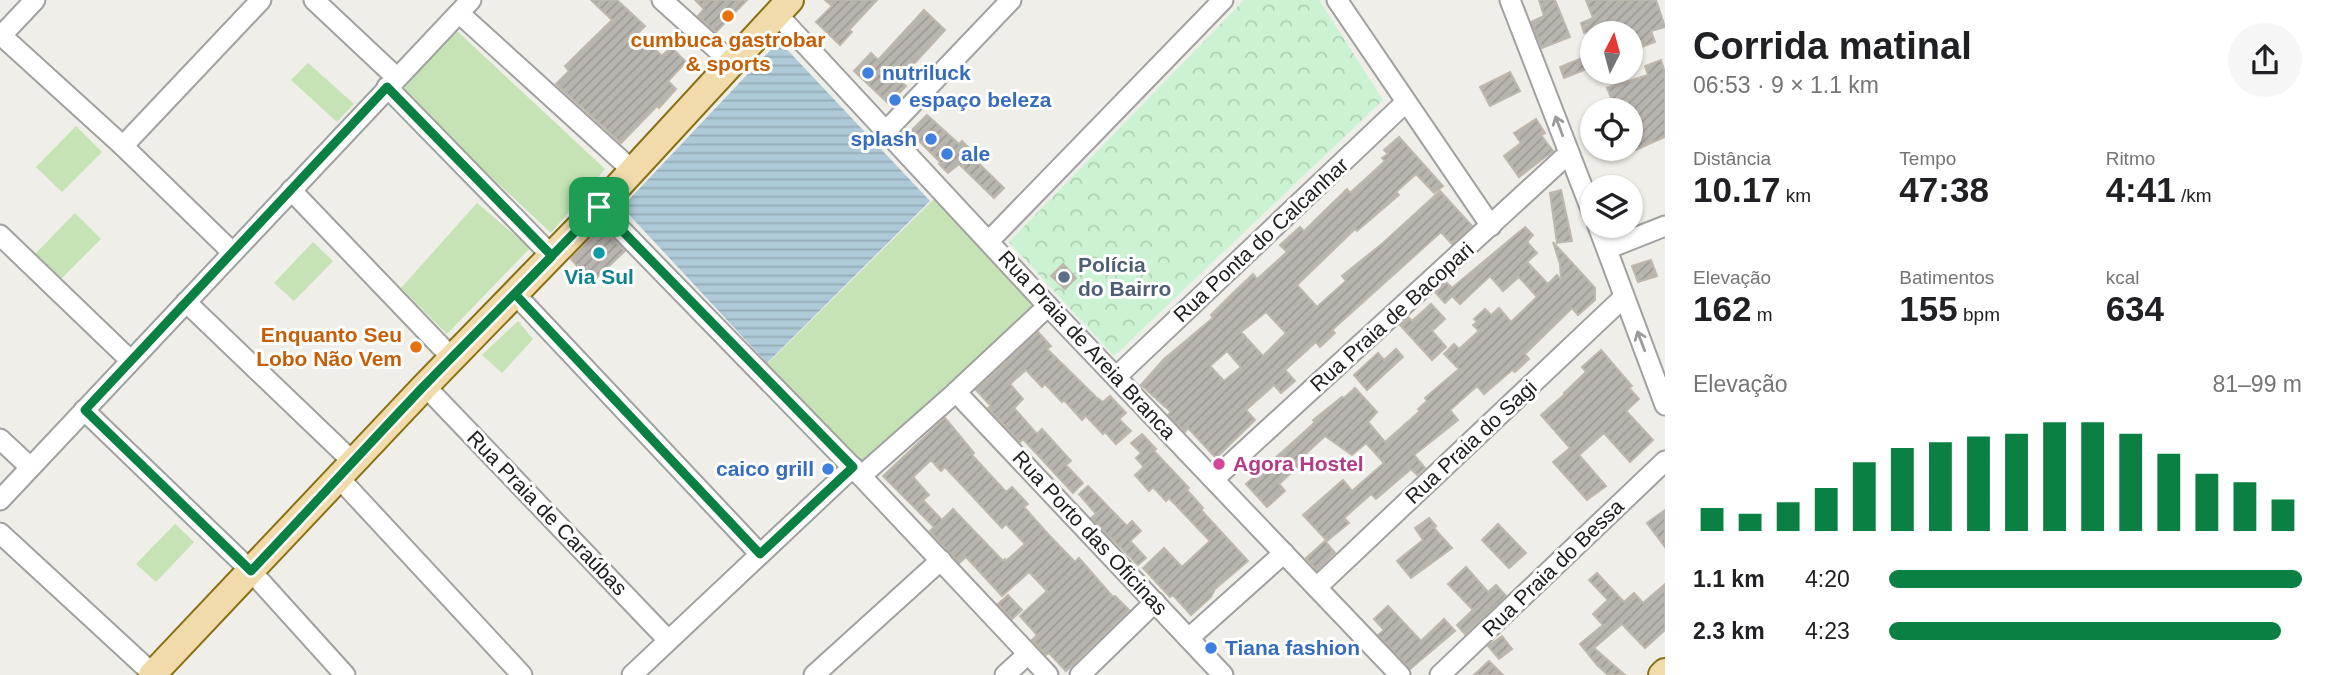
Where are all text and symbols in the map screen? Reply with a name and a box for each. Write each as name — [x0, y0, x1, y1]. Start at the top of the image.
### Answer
marker: cumbuca gastrobar & sports — [720, 8, 736, 24]
north arrow — [1580, 21, 1643, 84]
map controls — [1580, 21, 1643, 238]
button: share — [2228, 23, 2302, 97]
text: Corrida matinal — [1693, 25, 1972, 67]
place label: cumbuca gastrobar & sports — [631, 28, 825, 75]
place label: nutriluck — [882, 61, 971, 84]
marker: nutriluck — [860, 65, 876, 81]
text: 06:53 · 9 × 1.1 km — [1693, 72, 1879, 98]
place label: espaço beleza — [909, 88, 1052, 111]
marker: espaço beleza — [887, 92, 903, 108]
button: locate — [1580, 98, 1643, 161]
one-way arrow — [1551, 115, 1564, 137]
place label: splash — [850, 127, 917, 150]
marker: splash — [923, 131, 939, 147]
place label: ale — [961, 142, 990, 165]
marker: ale — [939, 146, 955, 162]
text: Distância — [1693, 148, 1771, 169]
text: Tempo — [1899, 148, 1956, 169]
text: Ritmo — [2106, 148, 2155, 169]
street label: Rua Ponta do Calcanhar — [1169, 153, 1353, 326]
text: 10.17 — [1693, 170, 1781, 209]
text: 47:38 — [1899, 170, 1989, 209]
text: 4:41 — [2106, 170, 2176, 209]
button: layers — [1580, 175, 1643, 238]
pin — [569, 177, 629, 237]
text: km — [1781, 185, 1811, 206]
text: /km — [2176, 185, 2212, 206]
icon: arrive — [580, 188, 618, 226]
street label: Rua Praia de Bacopari — [1305, 237, 1478, 396]
marker: Via Sul — [591, 245, 607, 261]
street label: Rua Praia de Areia Branca — [994, 246, 1181, 444]
place label: Polícia do Bairro — [1078, 253, 1171, 300]
place label: Via Sul — [564, 265, 634, 288]
text: Elevação — [1693, 267, 1771, 288]
text: Batimentos — [1899, 267, 1994, 288]
text: kcal — [2106, 267, 2139, 288]
marker: Polícia do Bairro — [1056, 269, 1072, 285]
text: 162 — [1693, 289, 1751, 328]
text: 155 — [1899, 289, 1958, 328]
text: 634 — [2106, 289, 2164, 328]
text: m — [1751, 304, 1773, 325]
text: bpm — [1958, 304, 2000, 325]
place label: Enquanto Seu Lobo Não Vem — [256, 323, 402, 370]
one-way arrow — [1634, 331, 1646, 353]
marker: Enquanto Seu Lobo Não Vem — [408, 339, 424, 355]
text: Elevação — [1693, 371, 1788, 397]
text: 81–99 m — [2212, 371, 2302, 397]
street label: Rua Praia do Sagi — [1400, 375, 1541, 508]
street label: Rua Praia de Caraúbas — [463, 426, 632, 600]
street label: Rua Porto das Oficinas — [1008, 446, 1172, 619]
place label: Agora Hostel — [1233, 452, 1364, 475]
marker: Agora Hostel — [1211, 456, 1227, 472]
place label: caico grill — [716, 457, 814, 480]
marker: caico grill — [820, 461, 836, 477]
street label: Rua Praia do Bessa — [1477, 494, 1628, 641]
text: 1.1 km — [1693, 566, 1765, 592]
text: 4:20 — [1805, 566, 1850, 592]
text: 2.3 km — [1693, 618, 1765, 644]
text: 4:23 — [1805, 618, 1850, 644]
place label: Tiana fashion — [1225, 636, 1360, 659]
marker: Tiana fashion — [1203, 640, 1219, 656]

